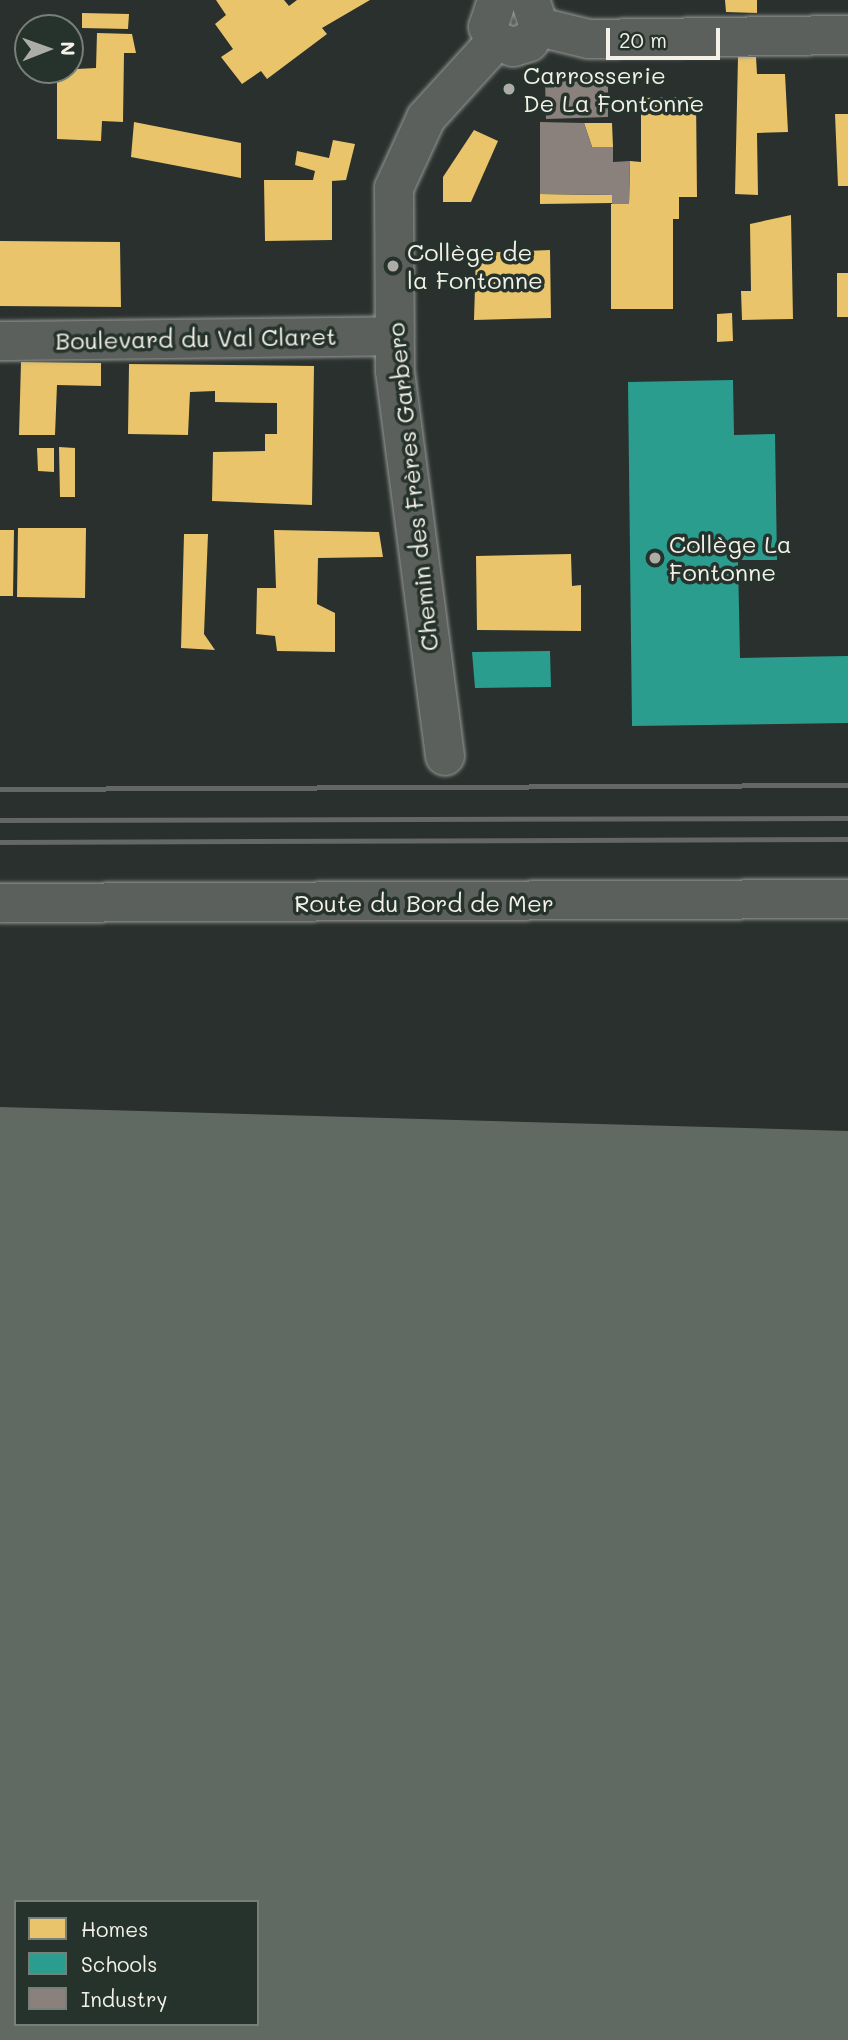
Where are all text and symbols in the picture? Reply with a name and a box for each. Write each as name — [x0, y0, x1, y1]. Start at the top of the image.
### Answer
north arrow — [14, 14, 84, 84]
scale bar — [610, 14, 724, 58]
text: 20 m — [619, 26, 667, 53]
text: N — [56, 41, 81, 56]
place label: Carrosserie De La Fontonne — [523, 61, 704, 117]
marker: Carrosserie De La Fontonne — [501, 81, 517, 97]
place label: Collège de la Fontonne — [407, 238, 543, 294]
marker: Collège de la Fontonne — [385, 258, 401, 274]
street label: Boulevard du Val Claret — [55, 321, 337, 355]
street label: Chemin des Frères Garbero — [380, 321, 444, 653]
place label: Collège La Fontonne — [669, 530, 792, 586]
marker: Collège La Fontonne — [647, 550, 663, 566]
street label: Route du Bord de Mer — [294, 889, 554, 917]
legend — [14, 1900, 259, 2026]
text: Homes — [81, 1915, 148, 1942]
text: Schools — [81, 1950, 157, 1977]
text: Industry — [81, 1985, 168, 2012]

